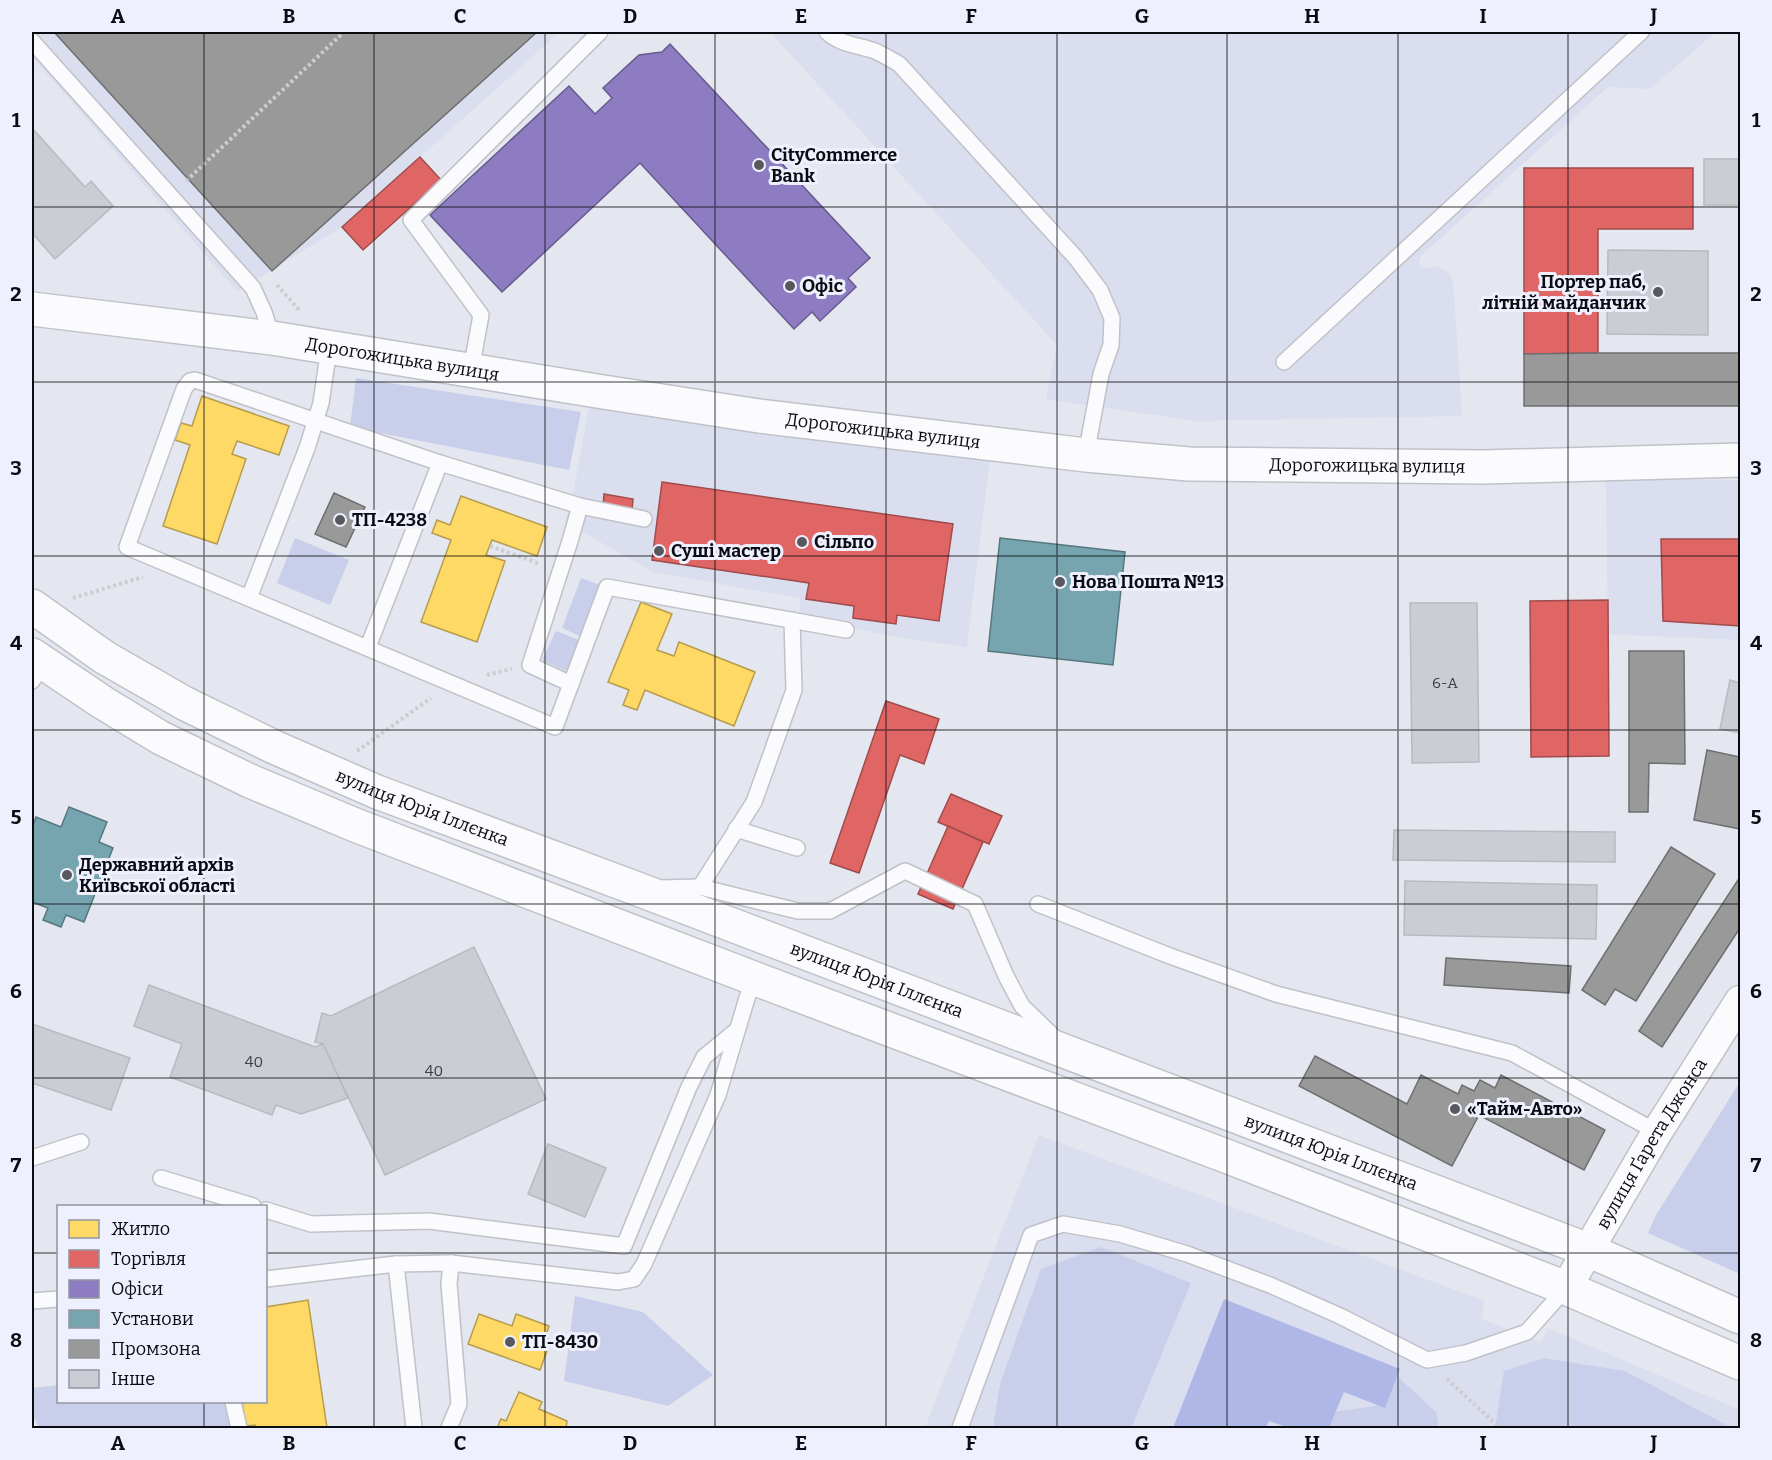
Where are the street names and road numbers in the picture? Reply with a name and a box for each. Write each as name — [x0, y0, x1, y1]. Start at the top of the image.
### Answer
street label: Дорогожицька вулиця — [304, 333, 501, 386]
street label: Дорогожицька вулиця — [785, 408, 982, 453]
street label: Дорогожицька вулиця — [1269, 454, 1465, 478]
street label: вулиця Юрія Іллєнка — [333, 764, 512, 851]
street label: вулиця Юрія Іллєнка — [787, 937, 966, 1023]
street label: вулиця Ґарета Джонса — [1592, 1054, 1712, 1233]
street label: вулиця Юрія Іллєнка — [1242, 1110, 1421, 1195]

